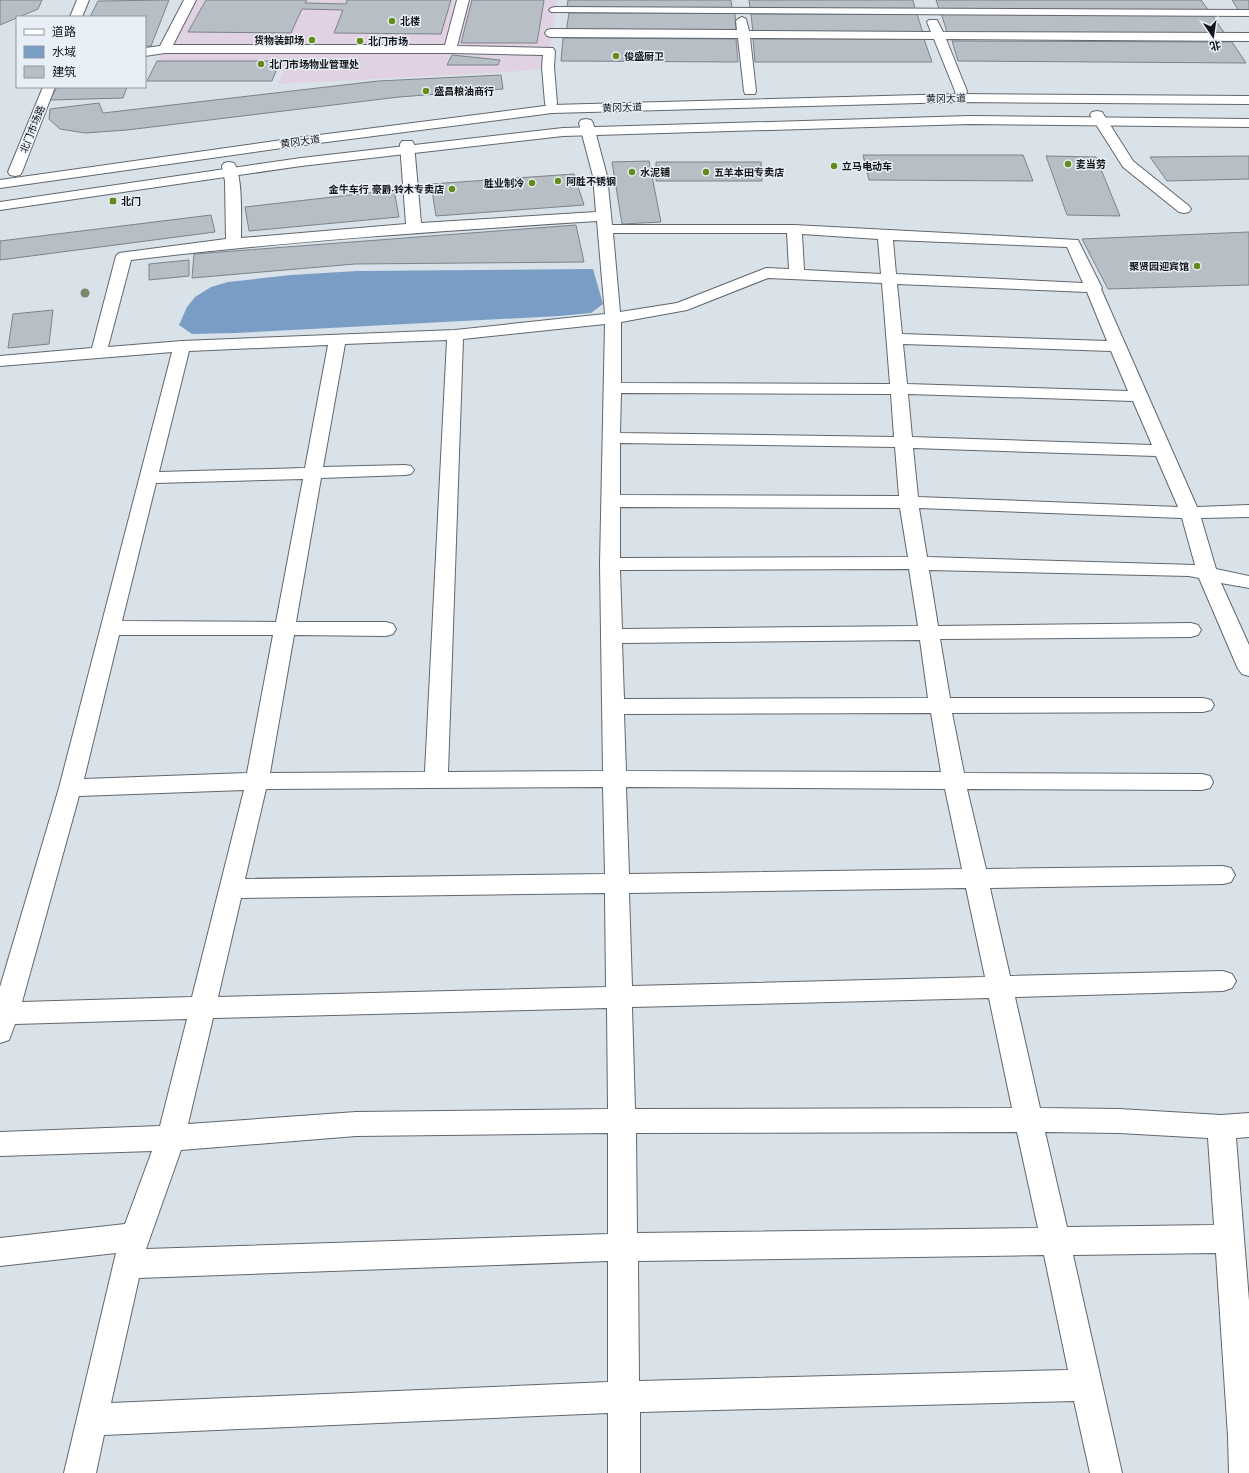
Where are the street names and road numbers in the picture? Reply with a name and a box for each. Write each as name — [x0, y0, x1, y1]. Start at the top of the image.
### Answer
street label: 黄冈大道 — [926, 92, 966, 105]
street label: 黄冈大道 — [602, 100, 642, 115]
street label: 北门市场路 — [17, 104, 48, 155]
street label: 黄冈大道 — [279, 132, 321, 151]

